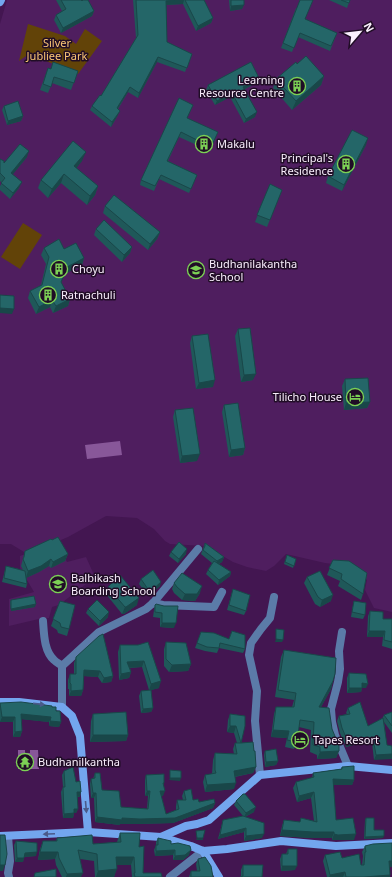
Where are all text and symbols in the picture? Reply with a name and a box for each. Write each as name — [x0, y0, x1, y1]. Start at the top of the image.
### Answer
north arrow — [340, 12, 380, 52]
text: N — [361, 20, 378, 35]
park label: Silver Jubliee Park — [26, 35, 87, 63]
place label: Learning Resource Centre — [199, 72, 284, 100]
building icon: Learning Resource Centre — [287, 76, 307, 96]
building icon: Makalu — [194, 134, 214, 154]
place label: Makalu — [217, 136, 255, 151]
place label: Principal's Residence — [281, 150, 333, 178]
building icon: Principal's Residence — [336, 154, 356, 174]
place label: Budhanilakantha School — [209, 256, 297, 284]
building icon: Choyu — [49, 259, 69, 279]
school or university icon: Budhanilakantha School — [186, 260, 206, 280]
place label: Choyu — [72, 261, 105, 276]
building icon: Ratnachuli — [38, 285, 58, 305]
place label: Ratnachuli — [61, 287, 116, 302]
hotel icon: Tilicho House — [345, 387, 365, 407]
place label: Tilicho House — [273, 389, 342, 404]
place label: Balbikash Boarding School — [71, 570, 156, 598]
school or university icon: Balbikash Boarding School — [48, 574, 68, 594]
one-way arrow — [33, 701, 45, 707]
hotel icon: Tapes Resort — [290, 730, 310, 750]
place label: Tapes Resort — [313, 732, 379, 747]
temple icon: Budhanilkantha — [15, 752, 35, 772]
place label: Budhanilkantha — [38, 754, 120, 769]
one-way arrow — [82, 801, 89, 813]
one-way arrow — [42, 831, 55, 837]

